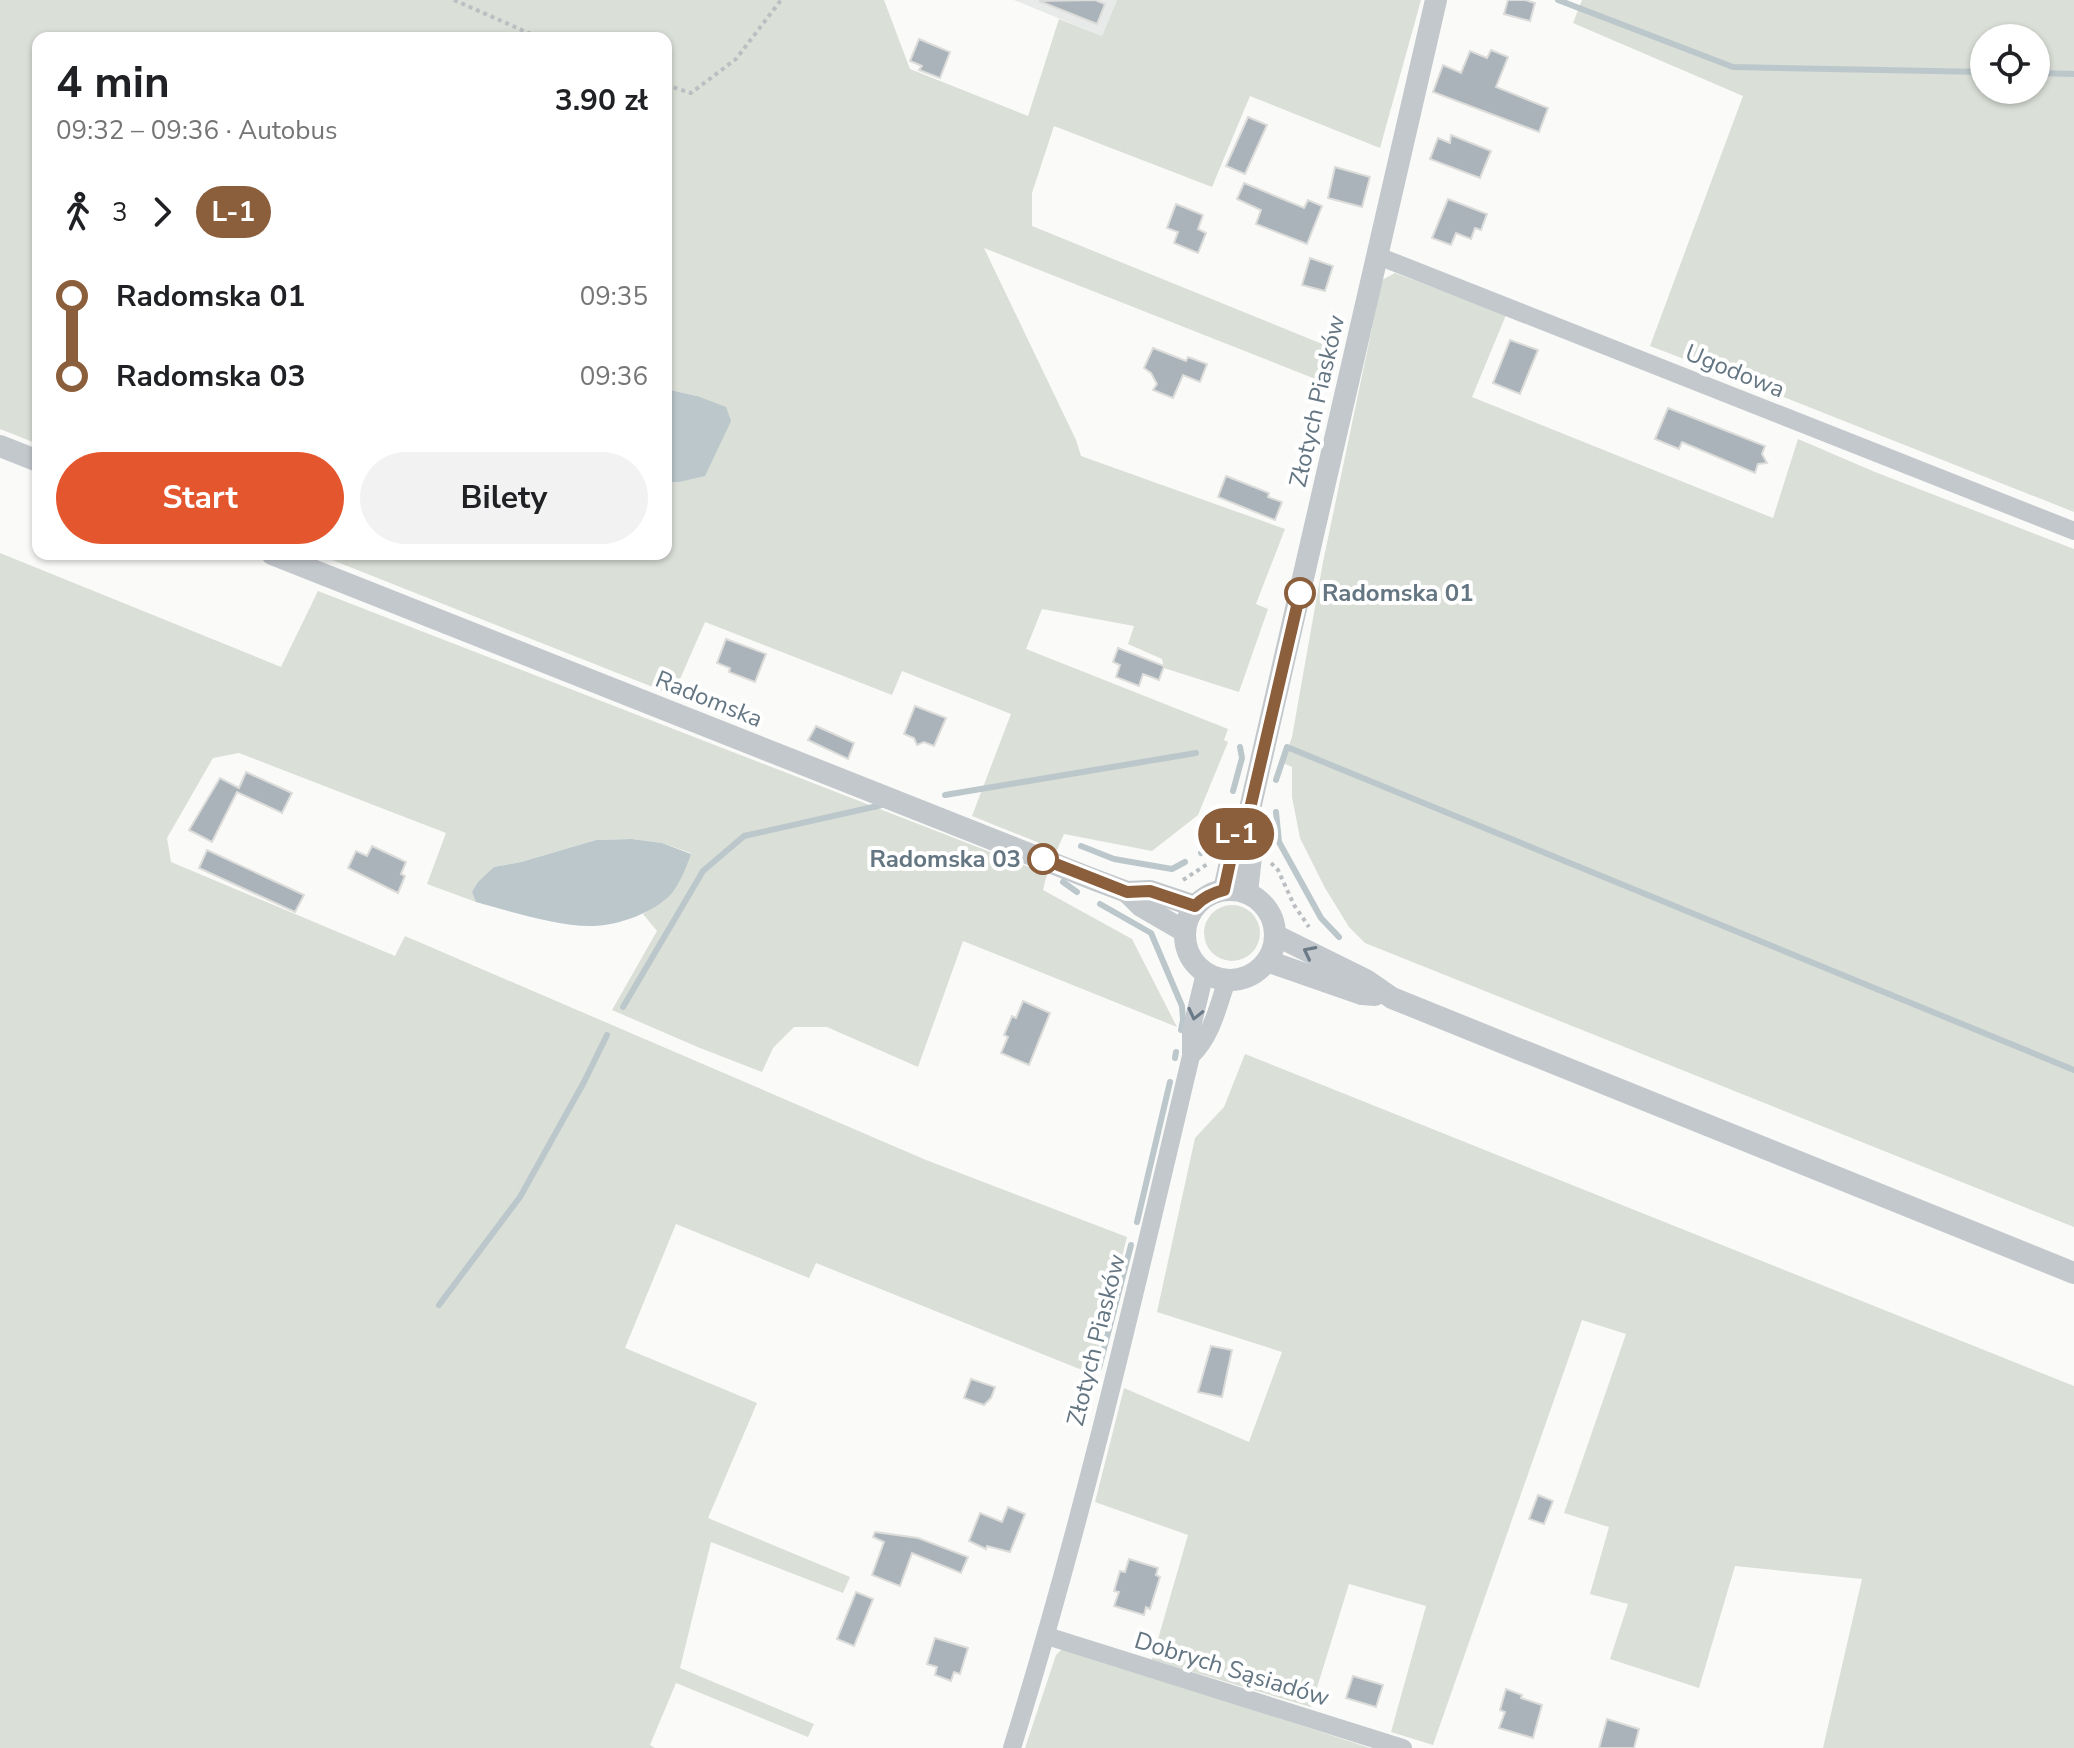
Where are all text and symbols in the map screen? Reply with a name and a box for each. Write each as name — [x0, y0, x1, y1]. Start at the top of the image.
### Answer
map controls — [1970, 24, 2050, 104]
button: locate — [1970, 24, 2050, 104]
text: 4 min — [56, 53, 170, 113]
text: 3.90 zł — [555, 80, 648, 121]
text: 09:32 – 09:36 · Autobus — [56, 113, 338, 148]
icon: walk — [56, 190, 100, 234]
icon: forward — [140, 190, 184, 234]
text: L-1 — [212, 193, 255, 231]
text: 3 — [112, 195, 128, 230]
text: Radomska 01 — [116, 276, 306, 317]
text: 09:35 — [580, 279, 648, 314]
street label: Złotych Piasków — [1282, 312, 1352, 490]
street label: Ugodowa — [1680, 337, 1790, 405]
text: Radomska 03 — [116, 356, 306, 397]
text: 09:36 — [580, 359, 648, 394]
button: Start — [56, 452, 344, 544]
button: Bilety — [360, 452, 648, 544]
place label: Radomska 01 — [1322, 577, 1474, 609]
marker: Radomska 01 — [1285, 578, 1315, 608]
street label: Radomska — [651, 663, 767, 735]
line badge: L-1 — [1190, 808, 1282, 860]
text: L-1 — [1214, 815, 1258, 853]
place label: Radomska 03 — [869, 843, 1021, 875]
marker: Radomska 03 — [1028, 844, 1058, 874]
one-way arrow — [1303, 947, 1318, 962]
one-way arrow — [1187, 1007, 1204, 1020]
street label: Złotych Piasków — [1059, 1251, 1133, 1429]
street label: Dobrych Sąsiadów — [1131, 1624, 1333, 1714]

